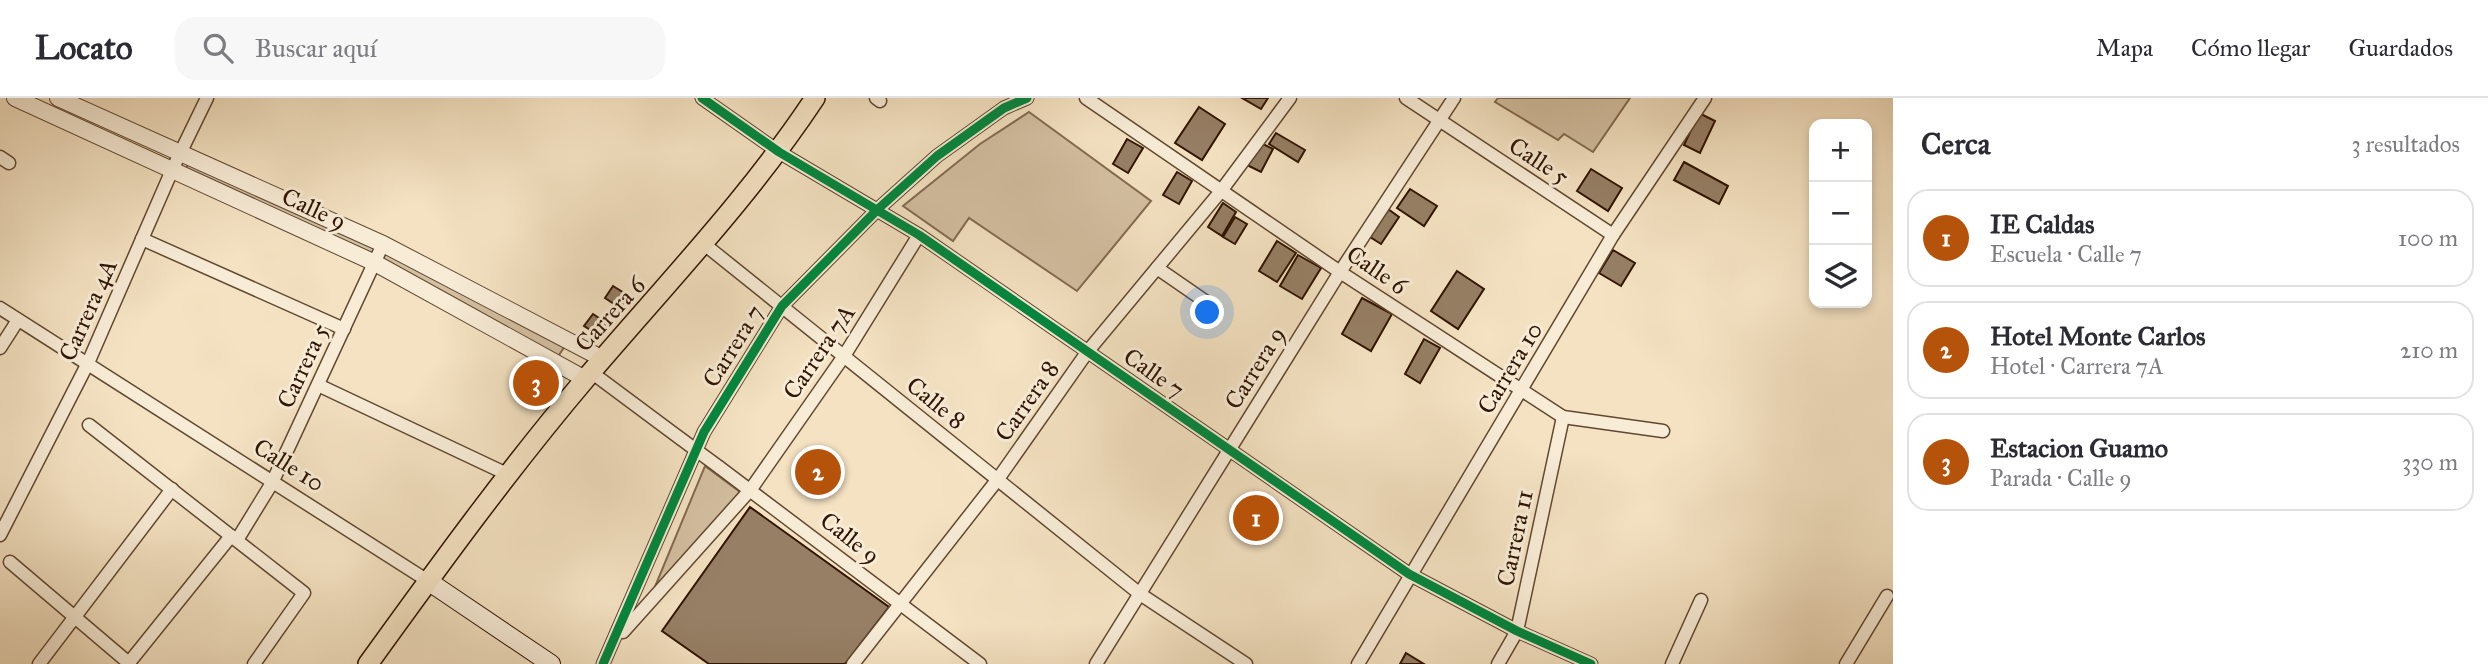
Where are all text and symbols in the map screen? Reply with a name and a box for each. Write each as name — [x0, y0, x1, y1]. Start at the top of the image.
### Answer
search box — [175, 17, 665, 80]
text: Locato — [35, 28, 133, 68]
icon: search — [199, 29, 237, 67]
text: Buscar aquí — [255, 32, 377, 64]
text: Mapa — [2096, 33, 2153, 63]
text: Cómo llegar — [2191, 33, 2310, 63]
text: Guardados — [2348, 33, 2453, 63]
map controls — [1809, 119, 1872, 308]
button: + — [1809, 119, 1872, 182]
text: Cerca — [1921, 126, 1990, 162]
text: 3 resultados — [2351, 130, 2460, 158]
street label: Calle 5 — [1503, 131, 1575, 191]
street label: Calle 9 — [277, 181, 351, 237]
button: − — [1809, 182, 1872, 245]
text: IE Caldas — [1990, 208, 2095, 240]
text: 1 — [1941, 224, 1951, 252]
text: 100 m — [2398, 224, 2458, 252]
street label: Calle 6 — [1341, 239, 1414, 302]
text: Escuela · Calle 7 — [1990, 240, 2142, 268]
button: layers — [1809, 245, 1872, 308]
street label: Carrera 4A — [52, 254, 124, 366]
street label: Carrera 6 — [568, 270, 652, 358]
your location — [1190, 295, 1224, 329]
street label: Carrera 7 — [696, 299, 770, 393]
street label: Carrera 7A — [776, 299, 862, 405]
street label: Carrera 10 — [1471, 317, 1549, 419]
street label: Carrera 5 — [270, 319, 336, 413]
text: Hotel Monte Carlos — [1990, 320, 2206, 352]
street label: Carrera 9 — [1218, 321, 1292, 415]
text: 2 — [1940, 336, 1952, 364]
text: 210 m — [2400, 336, 2458, 364]
street label: Calle 7 — [1118, 341, 1190, 405]
text: Hotel · Carrera 7A — [1990, 352, 2163, 380]
street label: Carrera 8 — [988, 355, 1066, 447]
pin: 3 — [513, 357, 559, 409]
street label: Calle 8 — [900, 370, 972, 436]
street label: Calle 10 — [248, 432, 330, 498]
text: Estacion Guamo — [1990, 432, 2168, 464]
pin: 2 — [795, 446, 841, 498]
text: 3 — [1941, 448, 1951, 476]
text: 330 m — [2402, 448, 2458, 476]
text: Parada · Calle 9 — [1990, 464, 2132, 492]
street label: Carrera 11 — [1490, 487, 1540, 589]
pin: 1 — [1233, 492, 1279, 544]
street label: Calle 9 — [814, 505, 886, 571]

